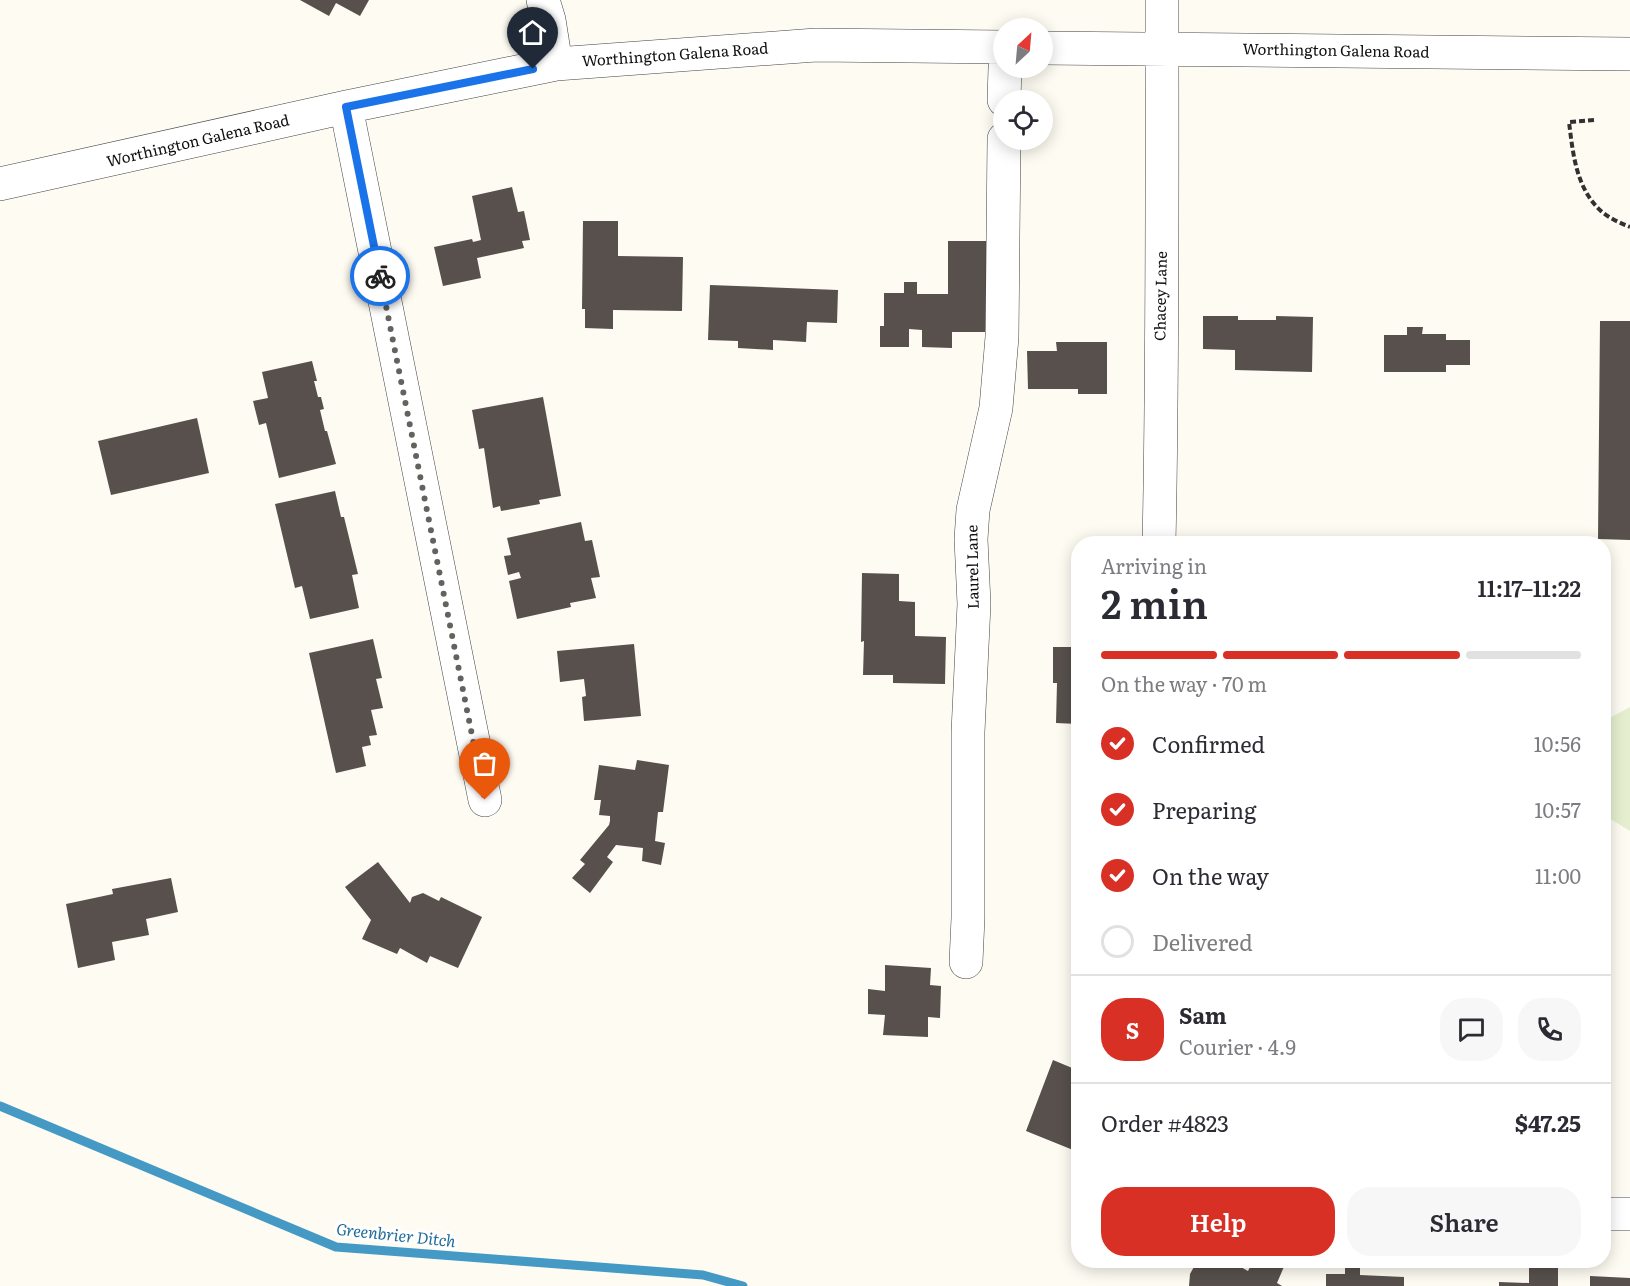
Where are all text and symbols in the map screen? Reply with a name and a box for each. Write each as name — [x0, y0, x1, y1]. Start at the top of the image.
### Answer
pin — [507, 7, 558, 69]
icon: home — [516, 16, 549, 49]
north arrow — [993, 18, 1053, 78]
map controls — [993, 18, 1053, 150]
street label: Worthington Galena Road — [581, 36, 769, 71]
street label: Worthington Galena Road — [1242, 36, 1430, 63]
button: locate — [993, 90, 1053, 150]
street label: Worthington Galena Road — [104, 107, 291, 172]
courier — [350, 246, 410, 306]
street label: Chacey Lane — [1147, 251, 1172, 341]
icon: bike — [364, 260, 397, 293]
street label: Laurel Lane — [959, 524, 984, 609]
text: Arriving in — [1101, 550, 1207, 580]
text: 11:17–11:22 — [1478, 571, 1581, 604]
text: 2 min — [1101, 573, 1208, 631]
text: On the way · 70 m — [1101, 668, 1267, 698]
icon: check — [1101, 727, 1134, 760]
text: Confirmed — [1152, 727, 1265, 760]
text: 10:56 — [1534, 728, 1581, 758]
pin — [459, 738, 510, 800]
icon: bag — [468, 747, 501, 780]
icon: check — [1101, 793, 1134, 826]
text: Preparing — [1152, 793, 1256, 826]
text: 10:57 — [1534, 794, 1581, 824]
icon: check — [1101, 859, 1134, 892]
text: On the way — [1152, 859, 1269, 892]
text: 11:00 — [1535, 860, 1581, 890]
text: Delivered — [1152, 925, 1253, 958]
text: Sam — [1179, 998, 1227, 1031]
button: chat — [1440, 998, 1503, 1061]
button: phone — [1518, 998, 1581, 1061]
text: S — [1126, 1013, 1139, 1046]
text: Courier · 4.9 — [1179, 1031, 1296, 1061]
text: Order #4823 — [1101, 1106, 1229, 1139]
text: $47.25 — [1515, 1106, 1581, 1139]
button: Help — [1101, 1187, 1335, 1256]
button: Share — [1347, 1187, 1581, 1256]
water label: Greenbrier Ditch — [335, 1216, 457, 1252]

